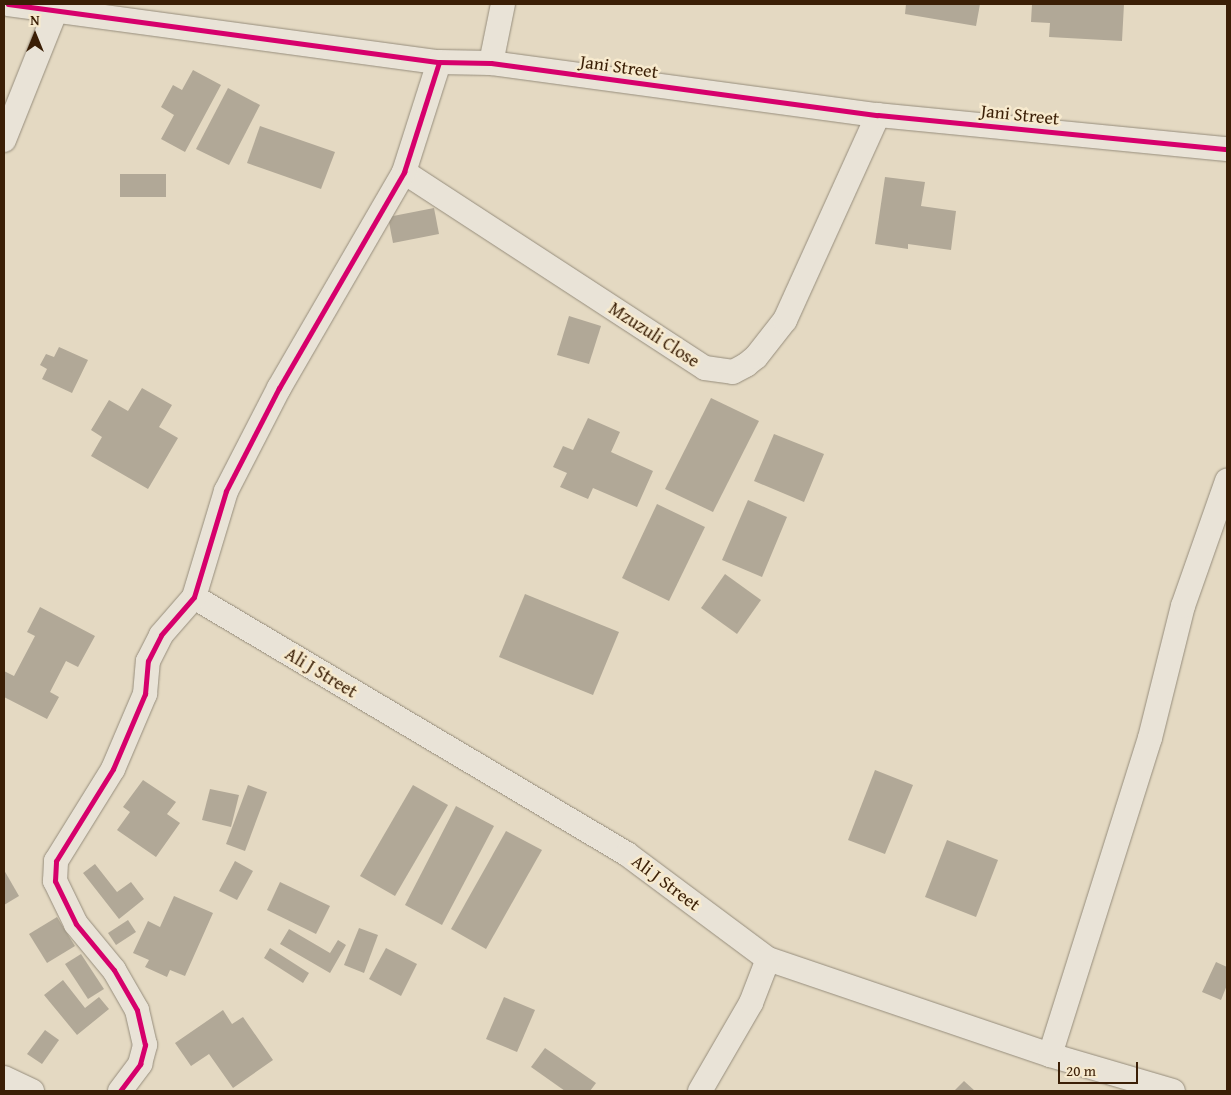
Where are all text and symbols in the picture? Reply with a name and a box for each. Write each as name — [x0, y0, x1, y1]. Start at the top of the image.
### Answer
north arrow — [10, 10, 60, 60]
text: N — [30, 10, 40, 30]
street label: Jani Street — [578, 51, 660, 83]
street label: Jani Street — [980, 100, 1060, 130]
street label: Mzuzuli Close — [605, 298, 703, 372]
street label: Ali J Street — [281, 643, 361, 703]
street label: Ali J Street — [627, 850, 705, 916]
scale bar — [1061, 1052, 1141, 1084]
text: 20 m — [1066, 1060, 1096, 1081]

